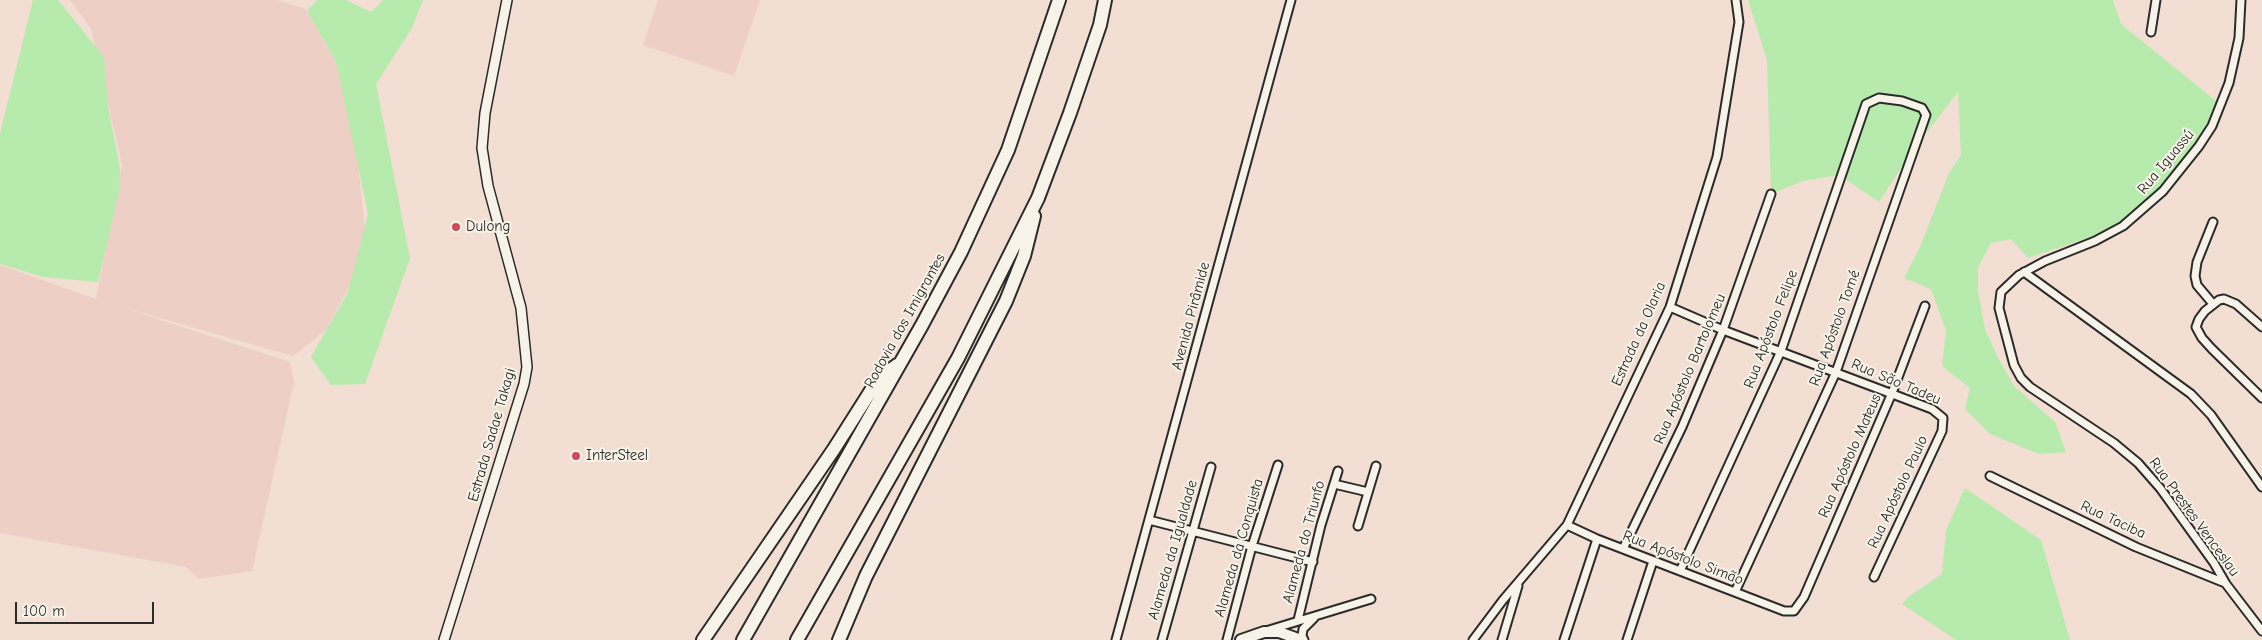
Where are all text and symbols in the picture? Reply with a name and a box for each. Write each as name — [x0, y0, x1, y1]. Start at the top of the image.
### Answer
street label: Rua Iguassú — [2134, 126, 2198, 198]
place label: Dulong — [466, 218, 511, 236]
marker: Dulong — [450, 221, 462, 233]
street label: Rodovia dos Imigrantes — [861, 251, 949, 391]
street label: Avenida Pirâmide — [1168, 260, 1214, 372]
street label: Rua Apóstolo Felipe — [1740, 267, 1802, 391]
street label: Rua Apóstolo Tomé — [1806, 267, 1864, 389]
street label: Estrada da Olaria — [1608, 279, 1670, 389]
street label: Rua Apóstolo Bartolomeu — [1650, 291, 1730, 447]
street label: Rua São Tadeu — [1848, 355, 1944, 409]
street label: Estrada Sadae Takagi — [464, 366, 520, 504]
street label: Rua Apóstolo Mateus — [1815, 391, 1885, 521]
street label: Rua Apóstolo Paulo — [1864, 433, 1932, 551]
place label: InterSteel — [586, 447, 648, 465]
marker: InterSteel — [570, 450, 582, 462]
street label: Rua Prestes Venceslau — [2145, 454, 2243, 580]
street label: Alameda da Conquista — [1211, 477, 1267, 619]
street label: Alameda da Igualdade — [1144, 478, 1202, 622]
street label: Alameda do Triunfo — [1279, 479, 1329, 605]
street label: Rua Taciba — [2078, 497, 2148, 543]
street label: Rua Apóstolo Simão — [1620, 527, 1746, 589]
scale bar — [18, 592, 156, 624]
text: 100 m — [23, 602, 65, 620]

